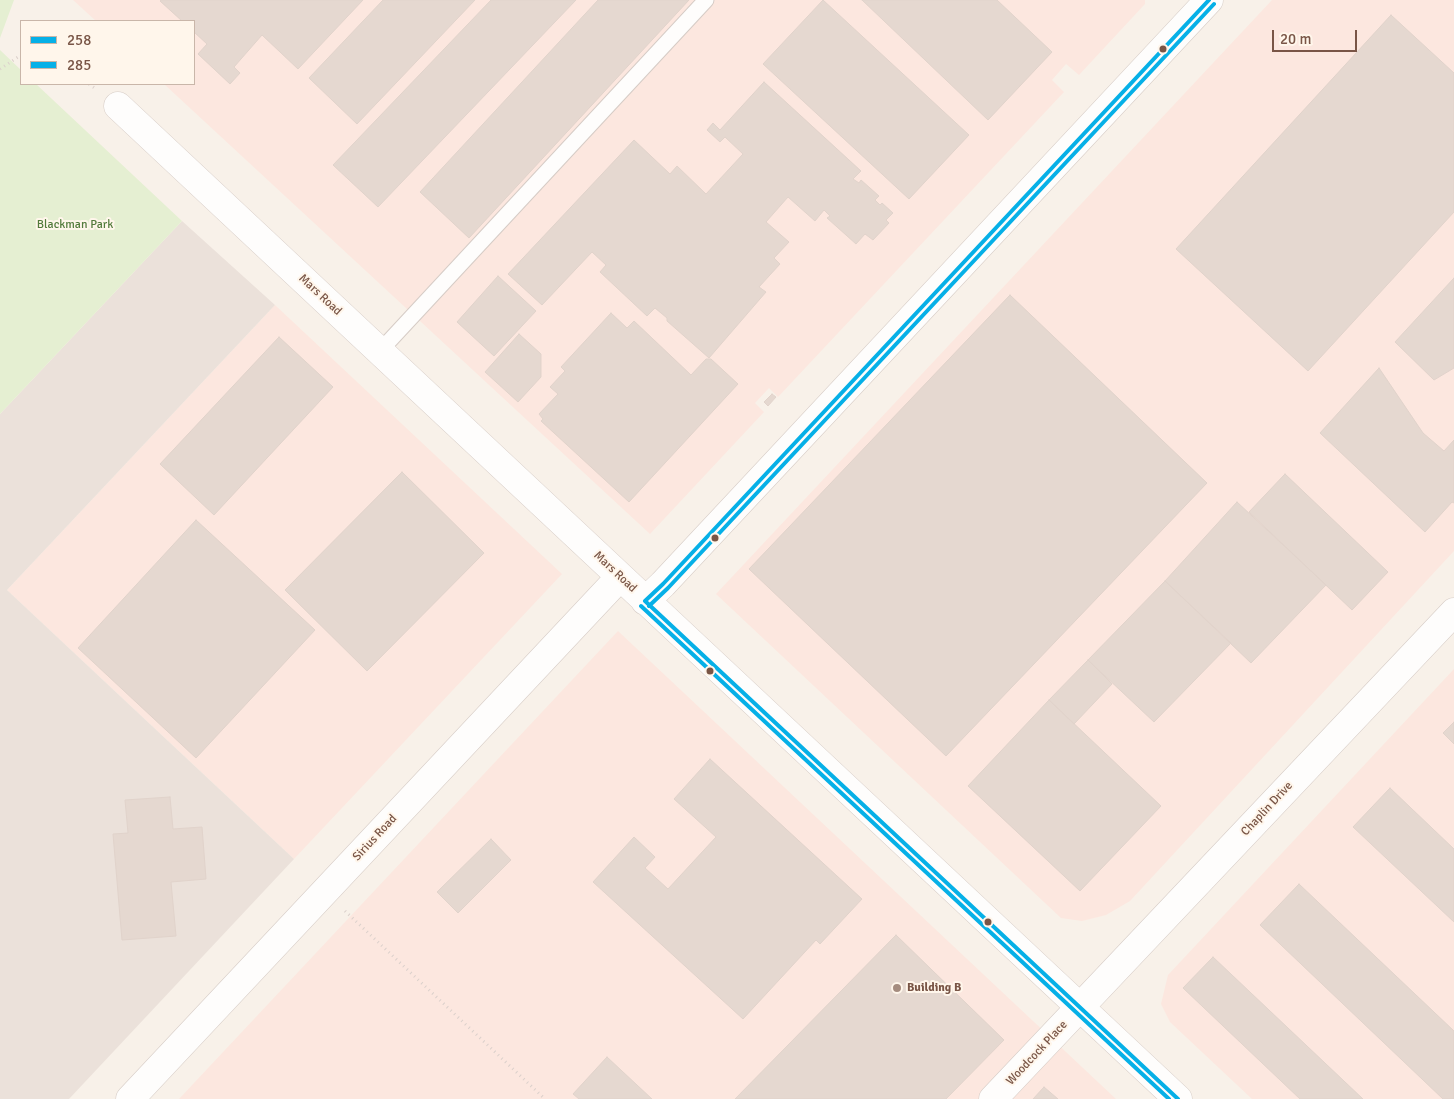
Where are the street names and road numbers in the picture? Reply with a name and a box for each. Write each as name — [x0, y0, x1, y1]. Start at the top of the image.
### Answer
street label: Mars Road — [295, 271, 345, 319]
street label: Mars Road — [590, 548, 640, 596]
street label: Chaplin Drive — [1238, 779, 1296, 839]
street label: Sirius Road — [350, 812, 400, 864]
street label: Woodcock Place — [1004, 1018, 1070, 1088]

